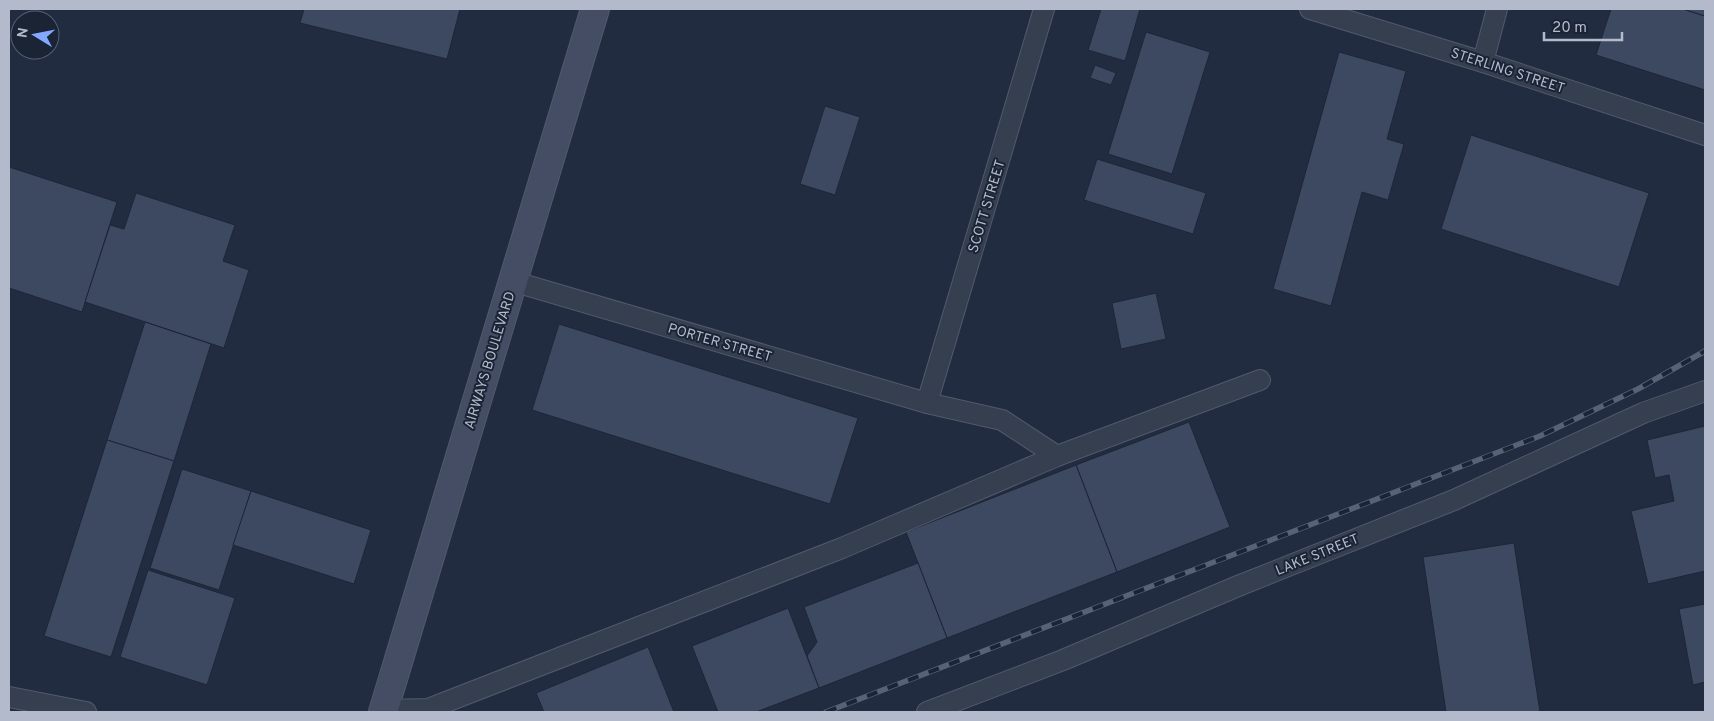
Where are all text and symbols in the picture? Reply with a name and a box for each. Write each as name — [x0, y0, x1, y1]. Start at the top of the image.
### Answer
north arrow — [10, 10, 60, 60]
scale bar — [1544, 10, 1622, 42]
text: 20 m — [1552, 19, 1587, 38]
text: N — [14, 27, 33, 39]
street label: STERLING STREET — [1448, 45, 1567, 98]
street label: SCOTT STREET — [965, 158, 1010, 255]
street label: AIRWAYS BOULEVARD — [461, 290, 519, 431]
street label: PORTER STREET — [666, 320, 774, 366]
street label: LAKE STREET — [1273, 531, 1362, 580]

